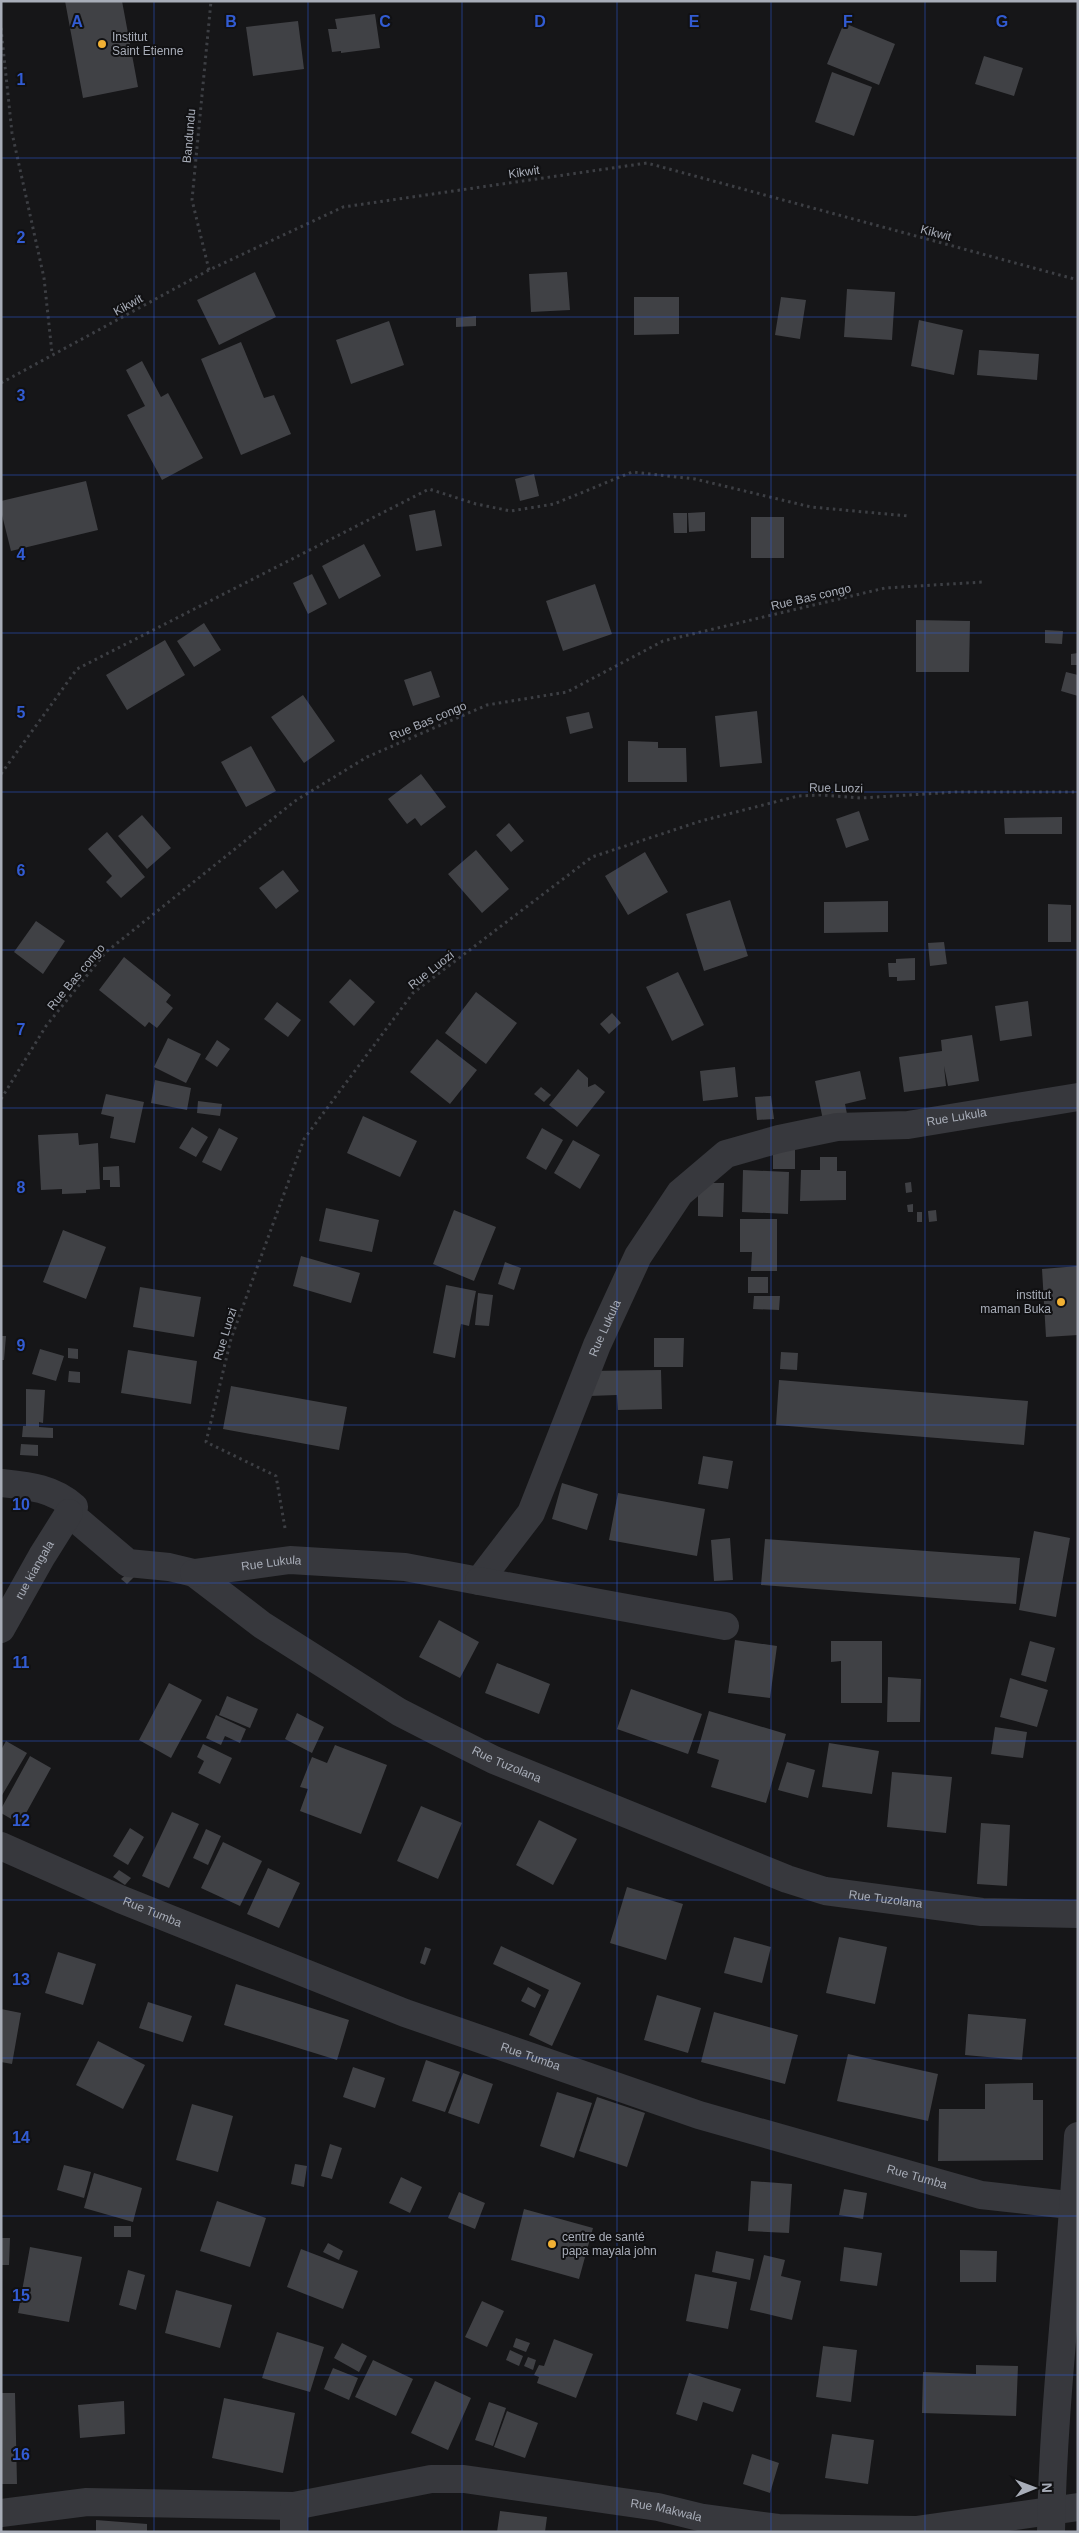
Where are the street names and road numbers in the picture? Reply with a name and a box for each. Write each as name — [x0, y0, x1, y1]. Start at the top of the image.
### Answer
street label: Bandundu — [180, 108, 198, 164]
street label: Kikwit — [508, 163, 541, 181]
street label: Kikwit — [919, 222, 954, 244]
street label: Kikwit — [111, 291, 146, 319]
street label: Rue Bas congo — [769, 581, 853, 613]
street label: Rue Bas congo — [387, 698, 469, 743]
street label: Rue Luozi — [809, 781, 863, 795]
street label: Rue Bas congo — [44, 941, 108, 1013]
street label: Rue Luozi — [405, 948, 457, 992]
street label: Rue Lukula — [925, 1105, 988, 1129]
street label: Rue Lukula — [586, 1297, 624, 1359]
street label: Rue Luozi — [210, 1306, 240, 1362]
street label: rue kiangala — [12, 1538, 57, 1602]
street label: Rue Lukula — [240, 1553, 302, 1574]
street label: Rue Tuzolana — [470, 1743, 544, 1786]
street label: Rue Tuzolana — [848, 1887, 924, 1911]
street label: Rue Tumba — [121, 1894, 184, 1930]
street label: Rue Tumba — [499, 2040, 562, 2073]
street label: Rue Tumba — [885, 2162, 949, 2192]
street label: Rue Makwala — [630, 2496, 704, 2525]

